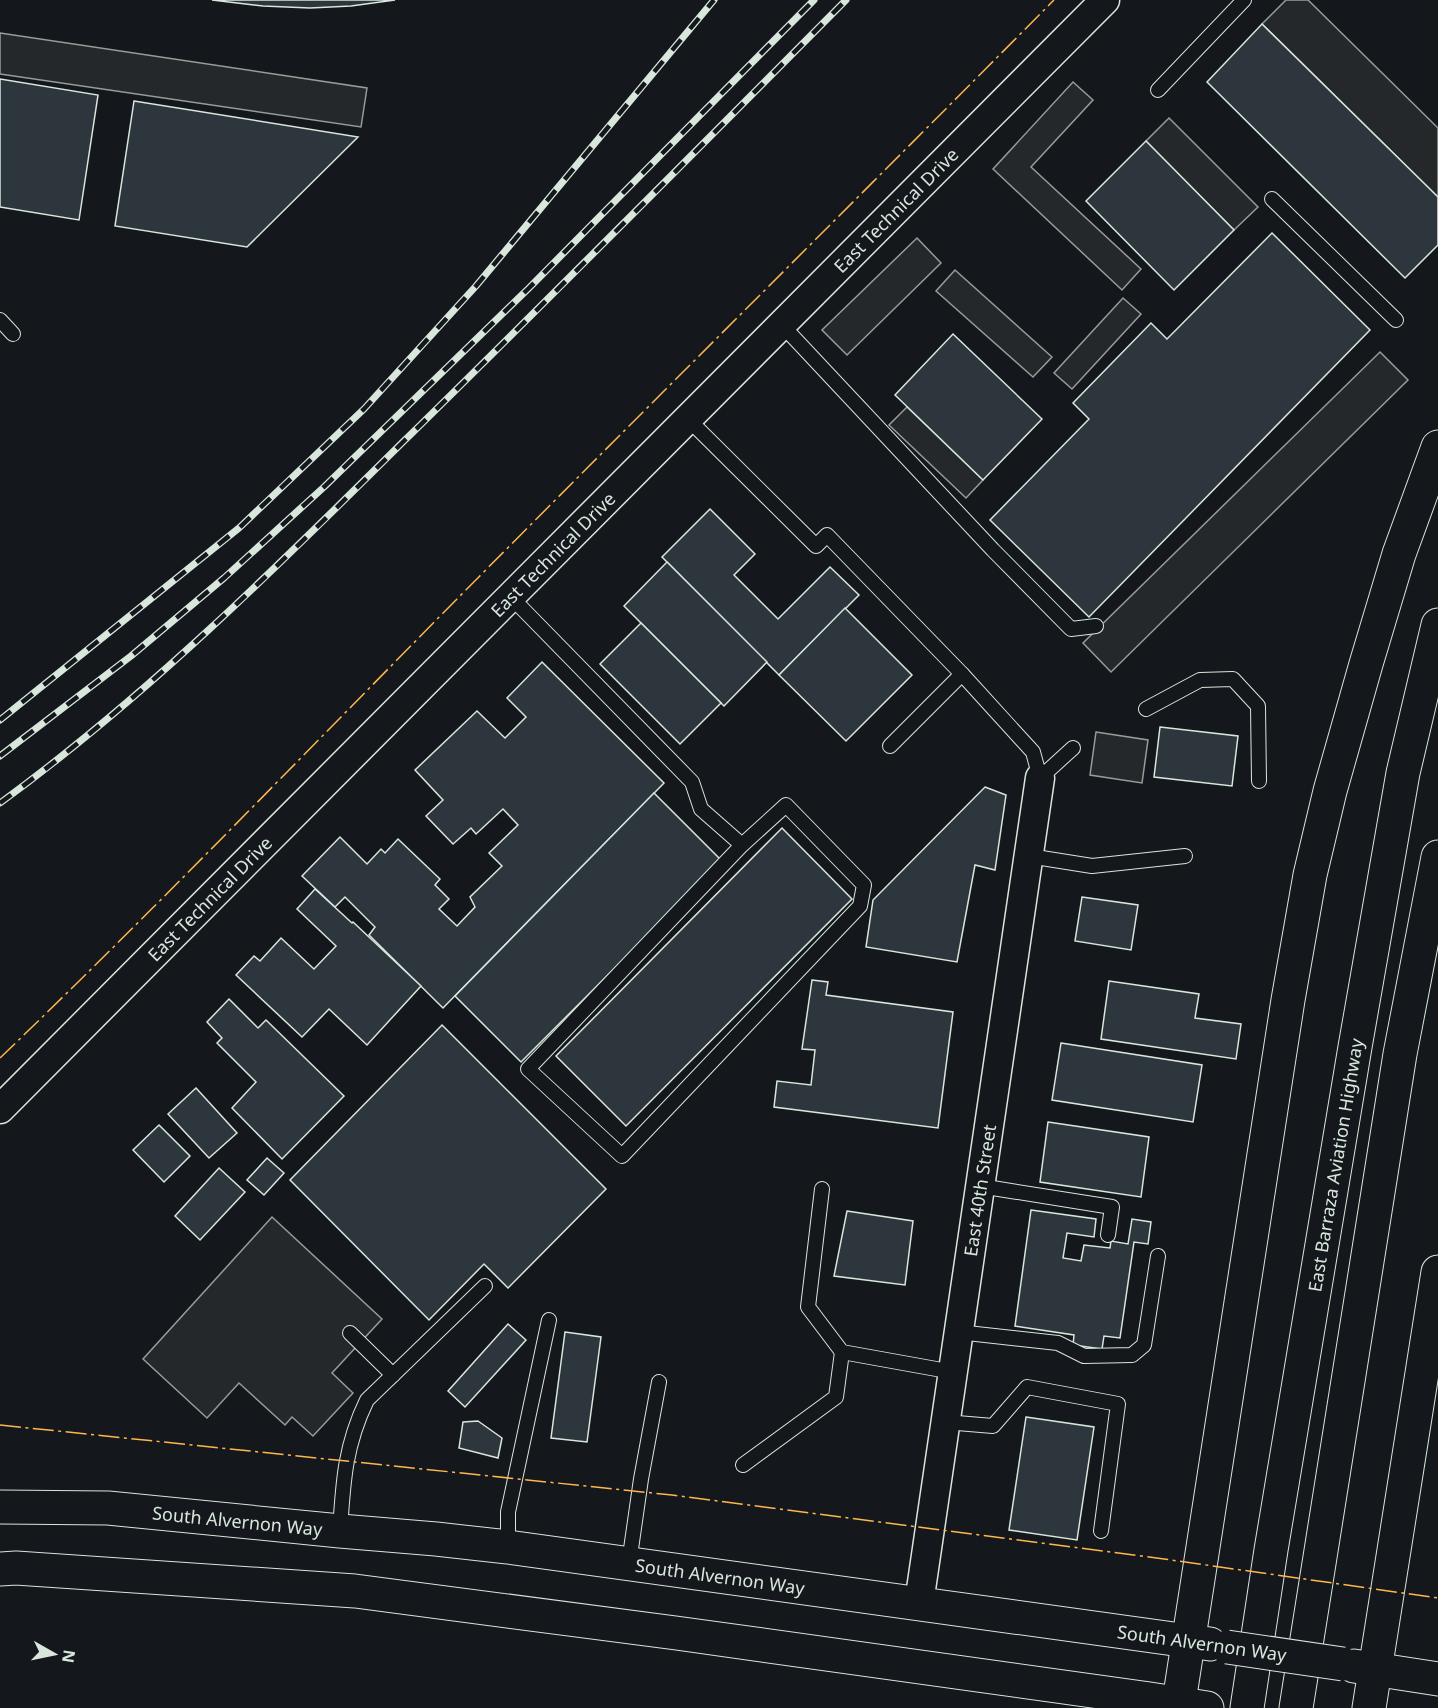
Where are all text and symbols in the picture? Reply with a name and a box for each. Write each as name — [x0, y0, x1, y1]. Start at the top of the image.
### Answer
street label: East Technical Drive — [828, 142, 963, 278]
street label: East Technical Drive — [485, 487, 620, 622]
street label: East Technical Drive — [142, 831, 277, 966]
street label: East Barraza Aviation Highway — [1302, 1036, 1368, 1294]
street label: East 40th Street — [958, 1122, 1001, 1258]
street label: South Alvernon Way — [151, 1500, 324, 1541]
street label: South Alvernon Way — [634, 1553, 807, 1600]
street label: South Alvernon Way — [1116, 1619, 1289, 1667]
north arrow — [24, 1624, 84, 1684]
text: N — [57, 1648, 81, 1664]

